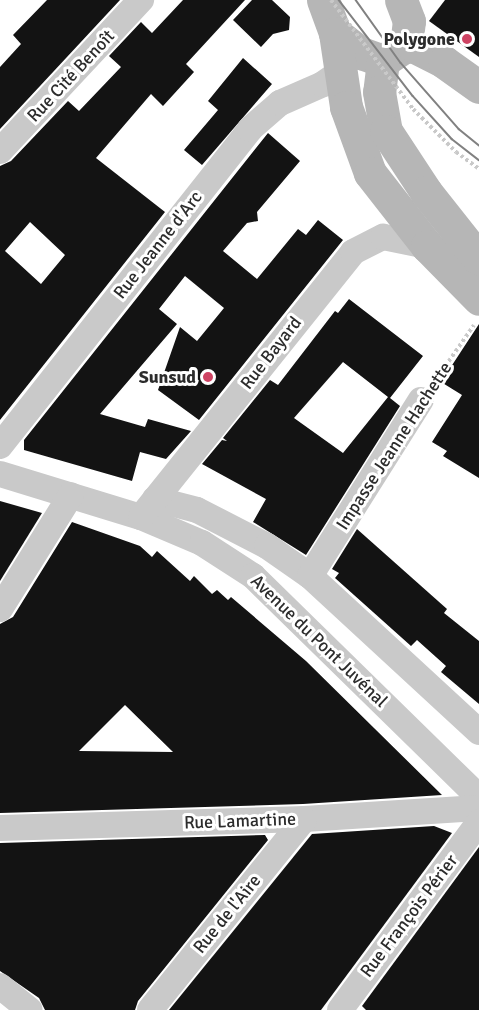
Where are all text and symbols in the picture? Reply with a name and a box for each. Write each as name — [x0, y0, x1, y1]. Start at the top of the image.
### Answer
street label: Rue Cité Benoît — [23, 25, 119, 127]
place label: Polygone — [383, 28, 455, 50]
marker: Polygone — [460, 32, 474, 46]
street label: Rue Jeanne d'Arc — [109, 187, 207, 303]
street label: Rue Bayard — [236, 312, 306, 394]
street label: Impasse Jeanne Hachette — [332, 358, 456, 534]
place label: Sunsud — [139, 366, 196, 388]
marker: Sunsud — [201, 370, 215, 384]
street label: Avenue du Pont Juvénal — [246, 570, 392, 712]
street label: Rue Lamartine — [184, 808, 296, 834]
street label: Rue François Périer — [356, 850, 462, 982]
street label: Rue de l'Aire — [189, 870, 265, 958]

